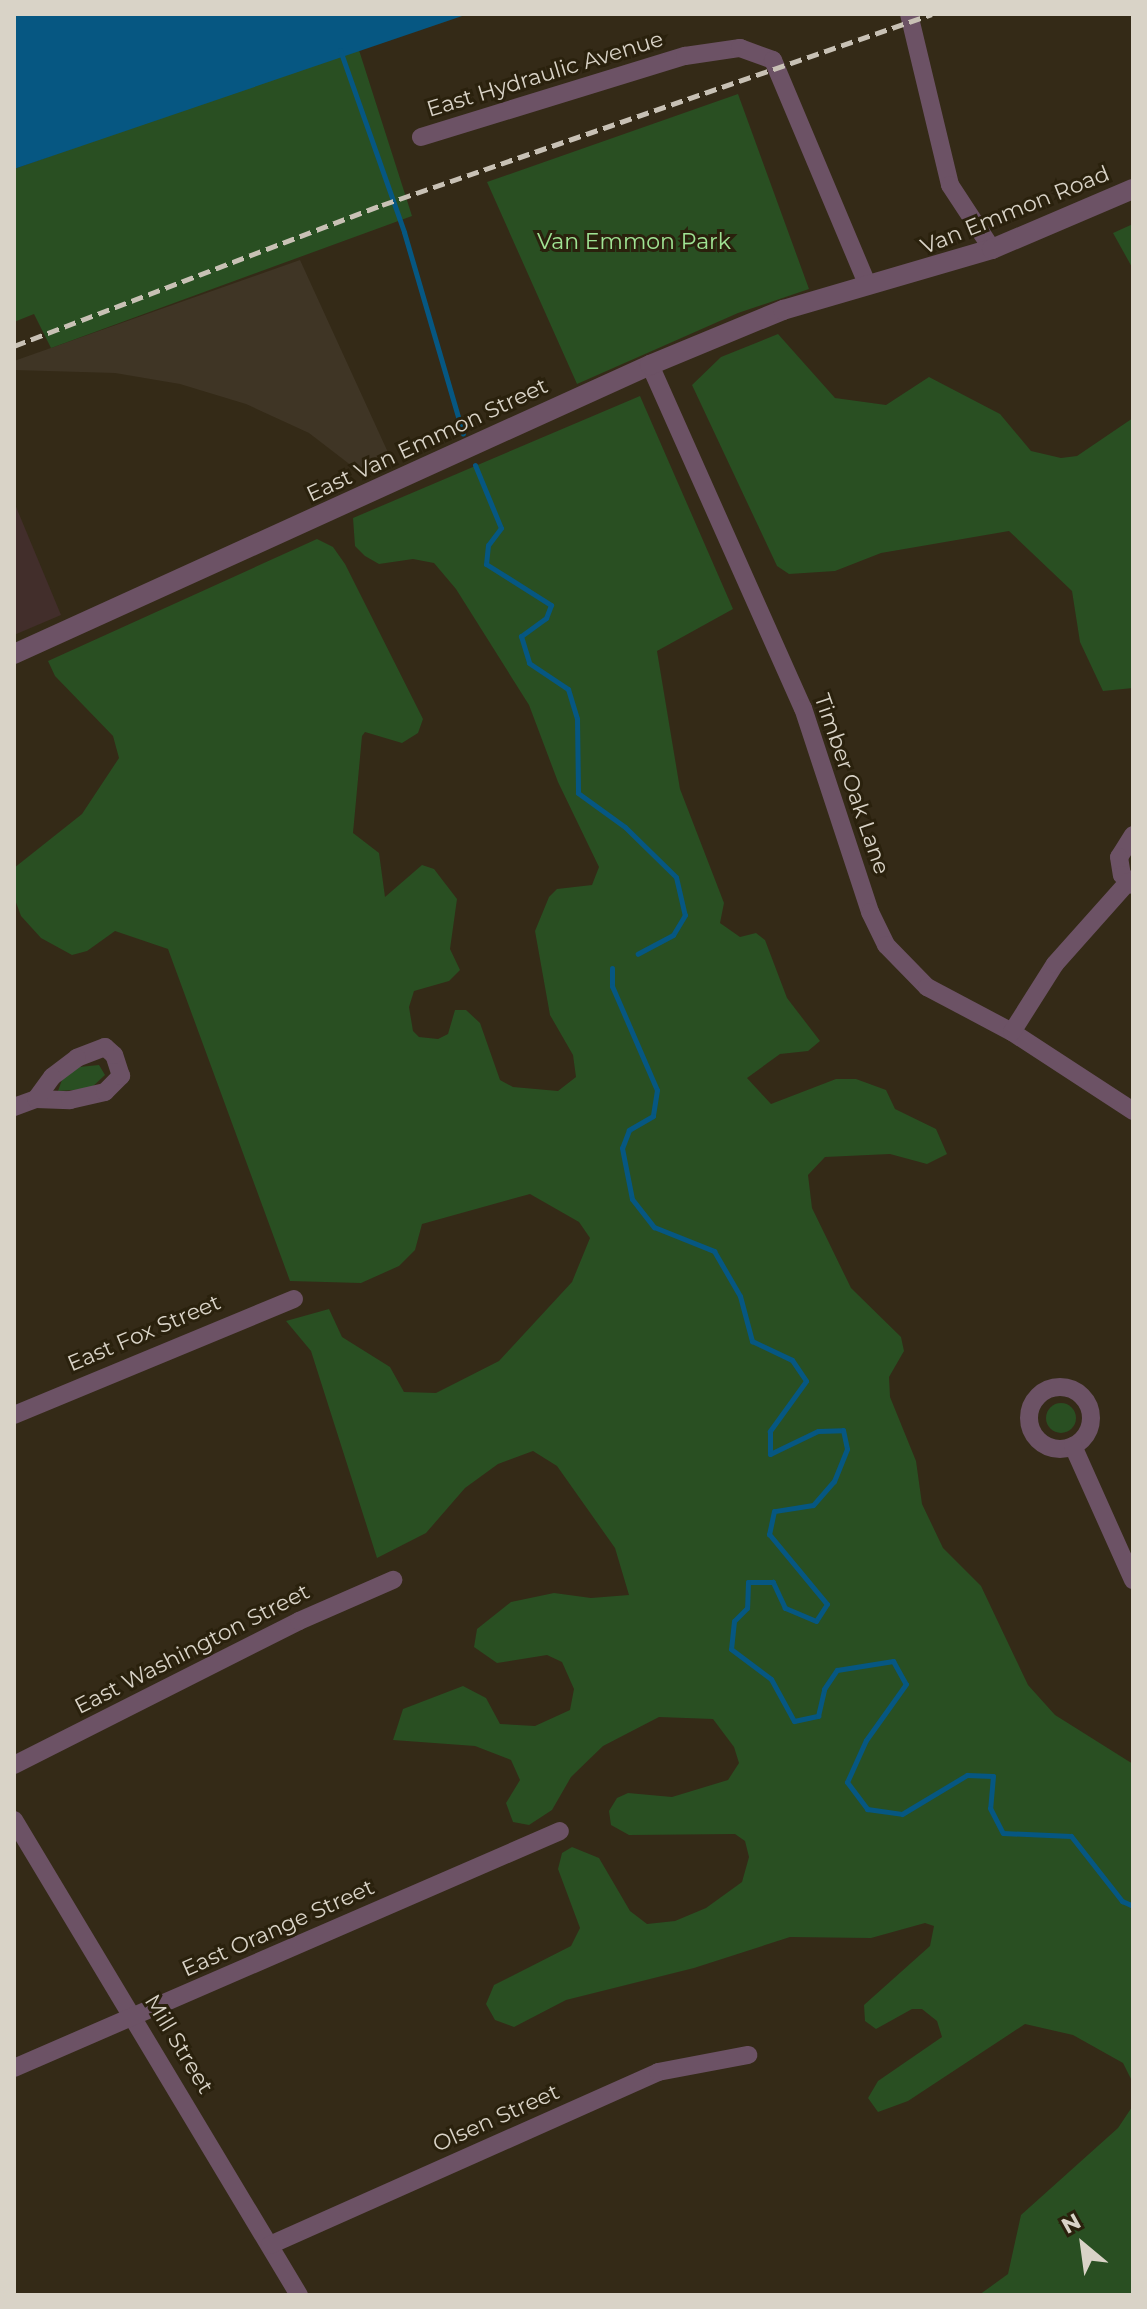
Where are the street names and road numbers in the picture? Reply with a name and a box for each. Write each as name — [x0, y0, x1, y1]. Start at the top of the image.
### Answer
street label: East Hydraulic Avenue — [423, 25, 667, 123]
street label: Van Emmon Road — [917, 160, 1113, 260]
street label: East Van Emmon Street — [302, 372, 552, 508]
street label: Timber Oak Lane — [809, 690, 895, 878]
street label: East Fox Street — [63, 1289, 225, 1377]
street label: East Washington Street — [70, 1578, 314, 1720]
street label: East Orange Street — [178, 1874, 378, 1982]
street label: Mill Street — [139, 1990, 219, 2098]
street label: Olsen Street — [429, 2078, 563, 2158]

